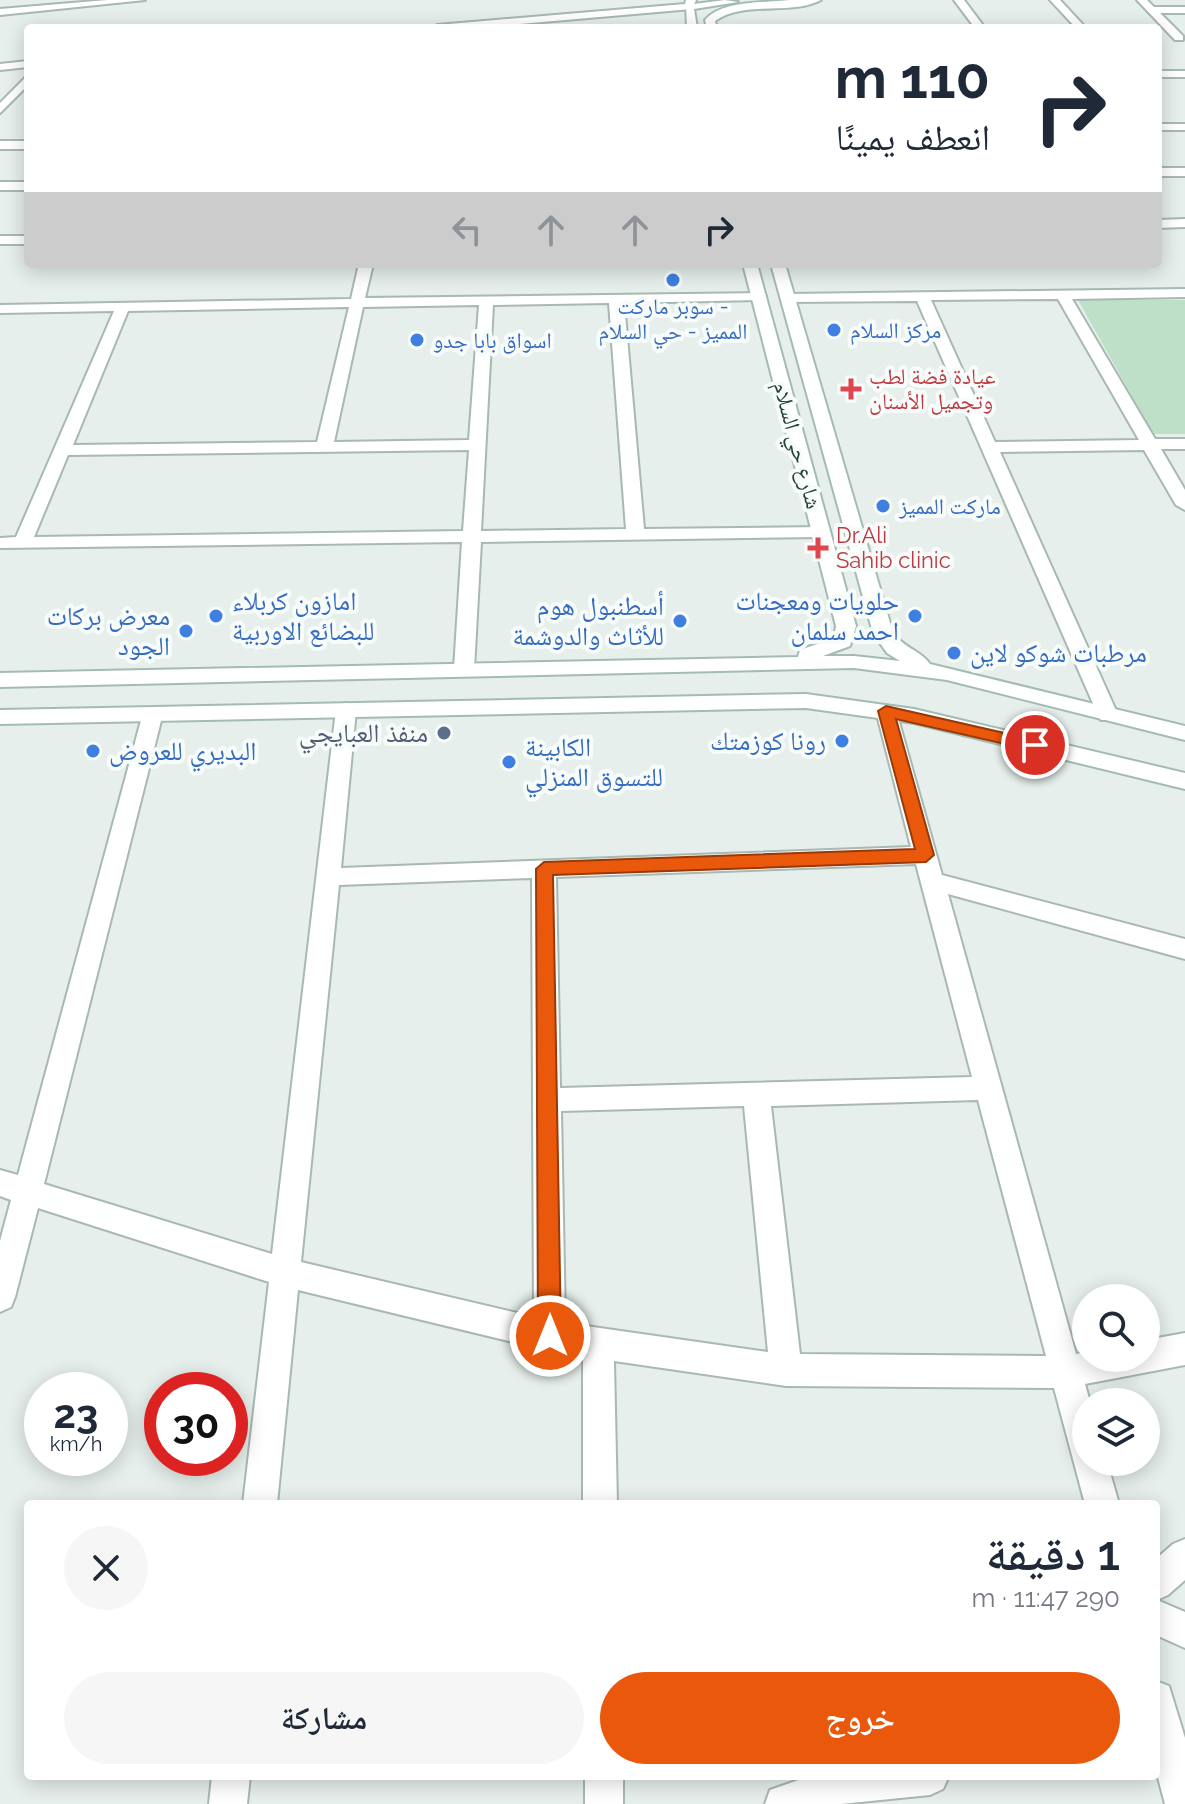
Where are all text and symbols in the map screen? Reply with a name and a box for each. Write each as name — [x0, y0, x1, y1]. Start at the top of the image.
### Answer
text: 110 m — [835, 45, 990, 111]
icon: right — [1018, 56, 1122, 160]
text: انعطف يمينًا — [836, 116, 990, 158]
icon: left — [445, 208, 489, 252]
icon: ahead — [529, 208, 573, 252]
icon: ahead — [613, 208, 657, 252]
icon: right — [697, 208, 741, 252]
marker: سوبر ماركت - المميز - حي السلام — [664, 271, 682, 289]
place label: سوبر ماركت - المميز - حي السلام — [599, 293, 747, 349]
place label: مركز السلام — [850, 317, 941, 345]
marker: مركز السلام — [825, 321, 843, 339]
place label: اسواق بابا جدو — [433, 327, 552, 354]
marker: اسواق بابا جدو — [408, 331, 426, 349]
place label: عيادة فضة لطب وتجميل الأسنان — [869, 363, 996, 415]
street label: شارع حي السلام — [764, 378, 827, 513]
marker: عيادة فضة لطب وتجميل الأسنان — [840, 378, 862, 400]
place label: ماركت المميز — [898, 493, 1001, 519]
marker: ماركت المميز — [874, 497, 892, 515]
place label: Dr.Ali Sahib clinic — [836, 522, 951, 573]
marker: Dr.Ali Sahib clinic — [807, 537, 829, 559]
place label: امازون كربلاء للبضائع الاوربية — [232, 586, 375, 648]
place label: حلويات ومعجنات احمد سلمان — [735, 586, 899, 647]
place label: أسطنبول هوم للأثاث والدوشمة — [512, 590, 664, 651]
place label: معرض بركات الجود — [47, 601, 170, 661]
marker: امازون كربلاء للبضائع الاوربية — [207, 607, 225, 625]
marker: حلويات ومعجنات احمد سلمان — [906, 607, 924, 625]
marker: أسطنبول هوم للأثاث والدوشمة — [671, 612, 689, 630]
marker: معرض بركات الجود — [177, 622, 195, 640]
place label: مرطبات شوكو لاين — [970, 638, 1147, 669]
marker: مرطبات شوكو لاين — [945, 644, 963, 662]
pin — [1001, 711, 1069, 779]
place label: منفذ العبايجي — [299, 718, 428, 754]
icon: arrive — [1013, 723, 1057, 767]
marker: منفذ العبايجي — [435, 724, 453, 742]
place label: رونا كوزمتك — [710, 726, 826, 756]
place label: الكابينة للتسوق المنزلي — [525, 732, 663, 798]
marker: رونا كوزمتك — [833, 732, 851, 750]
place label: البديري للعروض — [109, 736, 257, 772]
marker: البديري للعروض — [84, 742, 102, 760]
marker: الكابينة للتسوق المنزلي — [500, 753, 518, 771]
map controls — [1072, 1284, 1160, 1476]
button: search — [1072, 1284, 1160, 1372]
position arrow — [508, 1294, 592, 1378]
speed limit sign: 30 — [144, 1372, 248, 1476]
button: layers — [1072, 1388, 1160, 1476]
text: 23 — [54, 1390, 98, 1437]
text: km/h — [50, 1432, 102, 1456]
text: 1 دقيقة — [986, 1525, 1120, 1581]
button: close — [64, 1526, 148, 1610]
text: 290 m · 11:47 — [971, 1583, 1120, 1613]
button: مشاركة — [64, 1672, 584, 1764]
button: خروج — [600, 1672, 1120, 1764]

